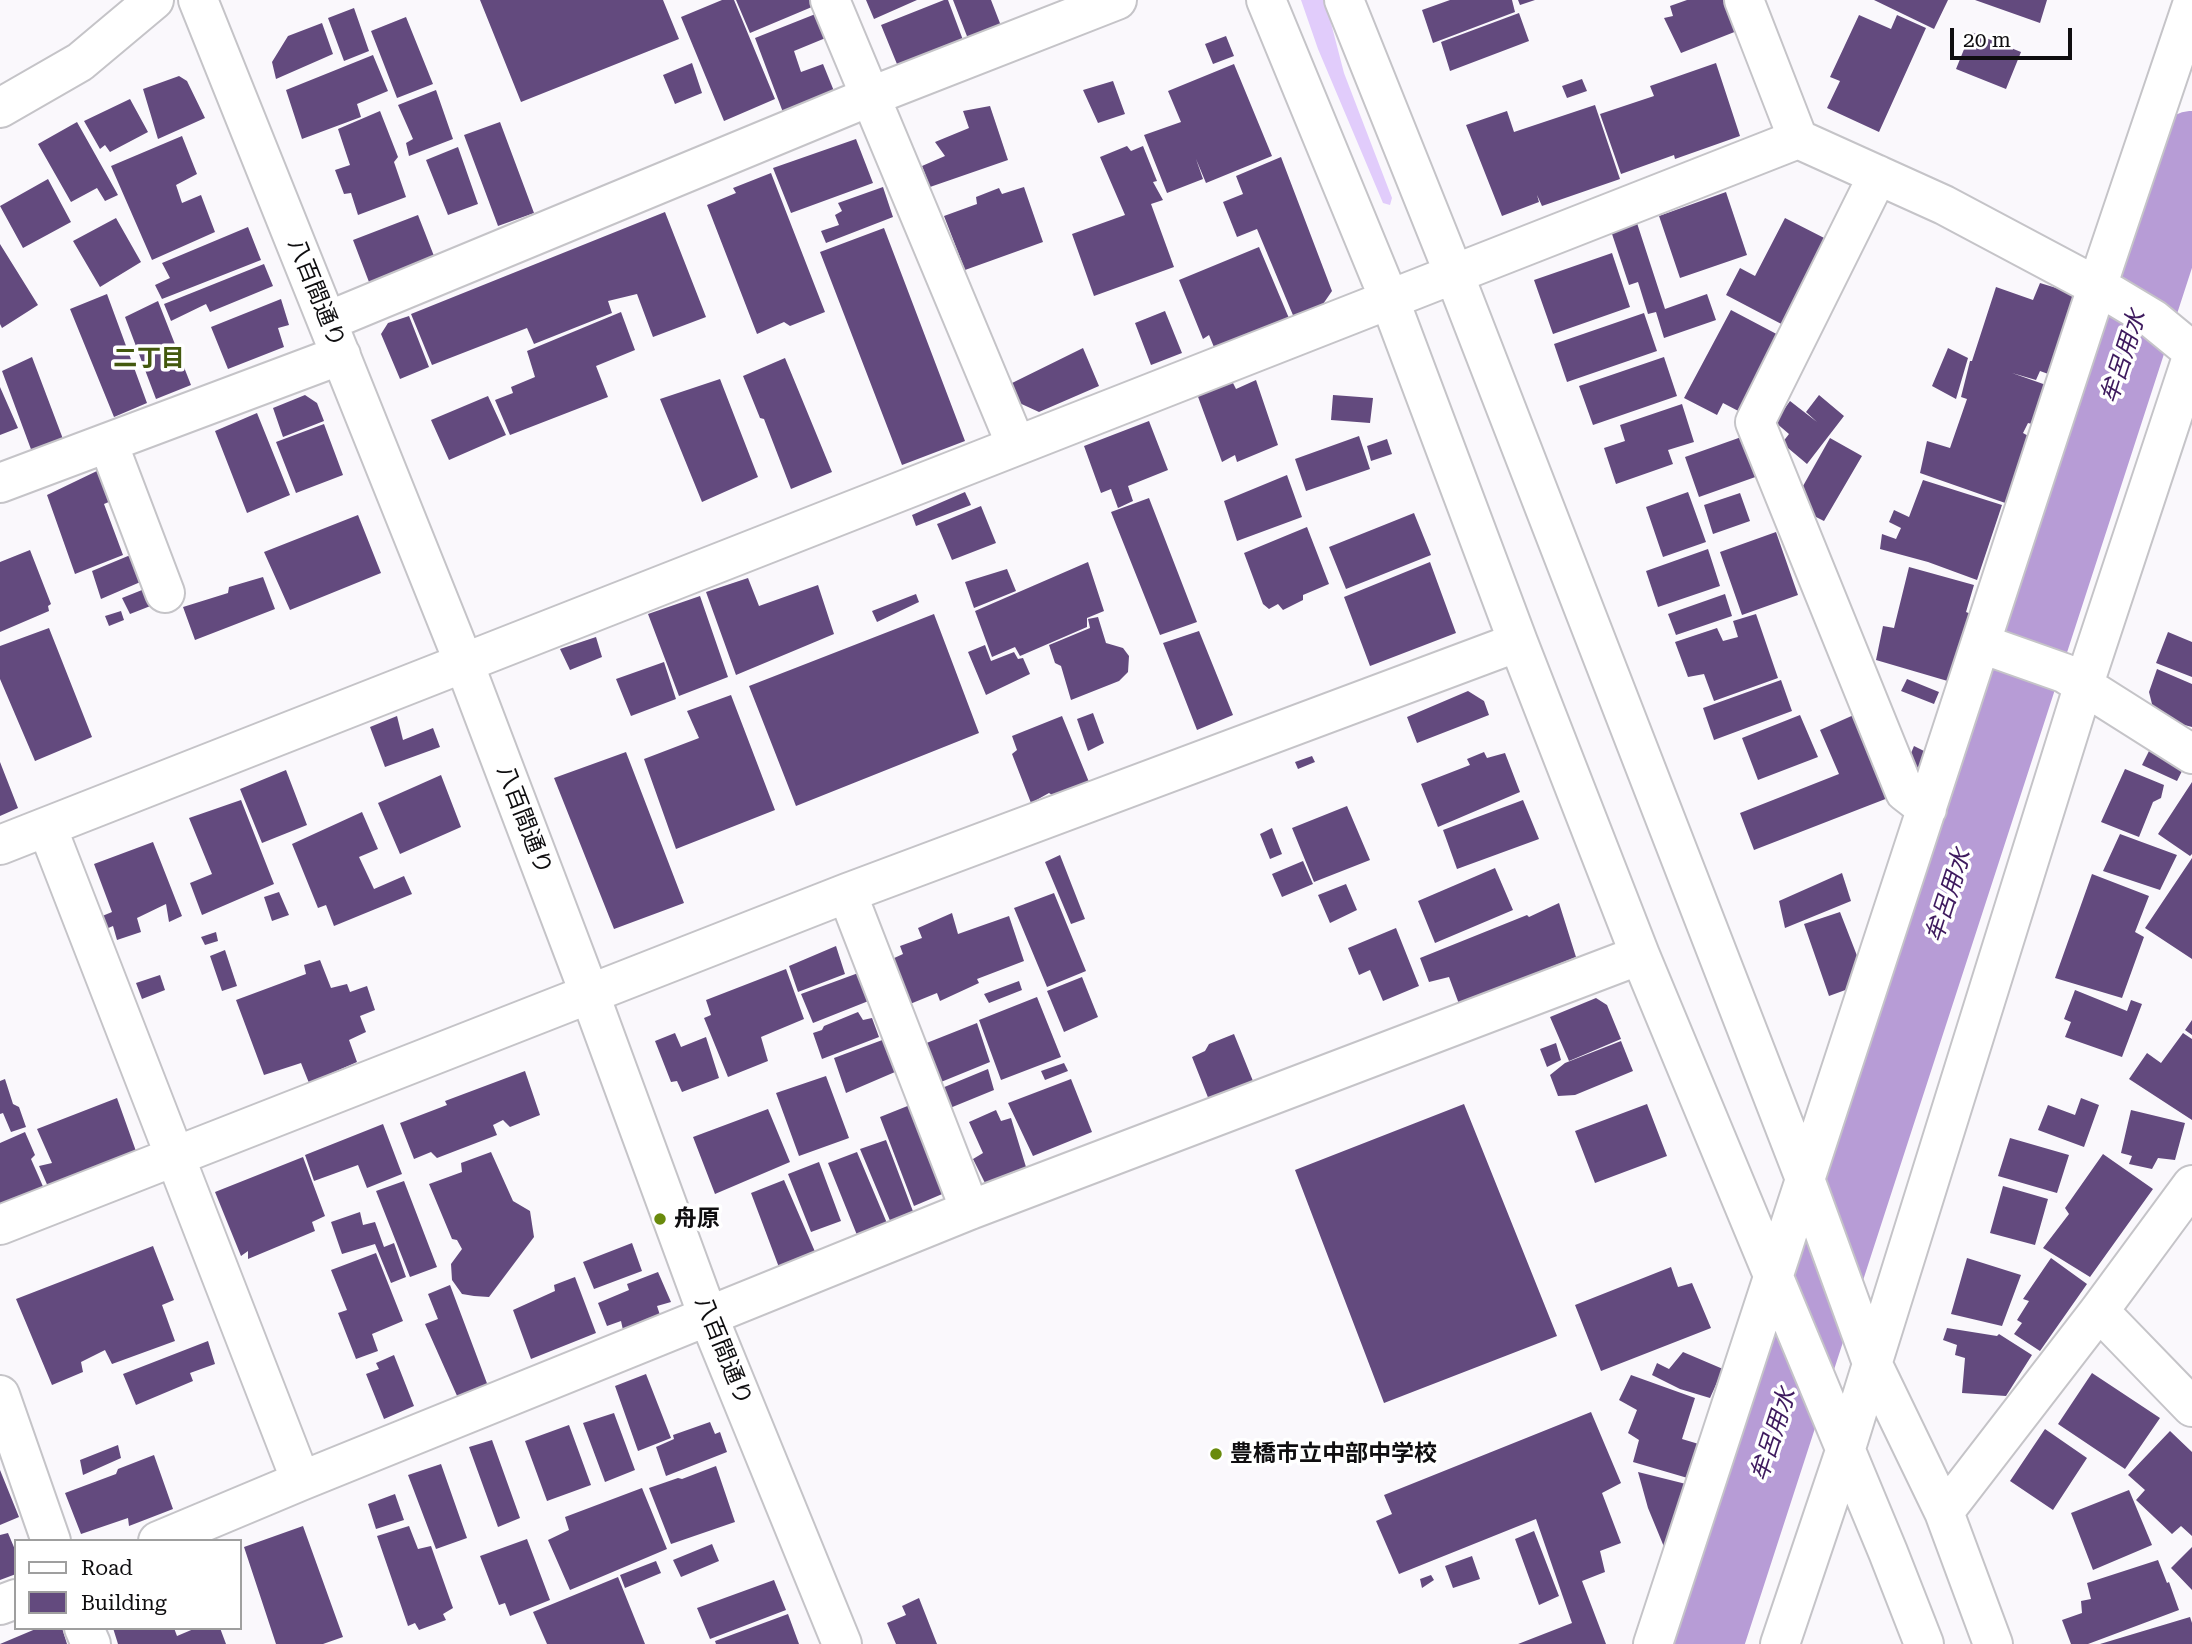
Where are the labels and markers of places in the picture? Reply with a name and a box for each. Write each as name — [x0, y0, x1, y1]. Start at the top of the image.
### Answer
place label: 舟原 — [674, 1205, 720, 1233]
marker: 舟原 — [652, 1211, 668, 1227]
place label: 豊橋市立中部中学校 — [1230, 1440, 1437, 1468]
marker: 豊橋市立中部中学校 — [1208, 1446, 1224, 1462]

